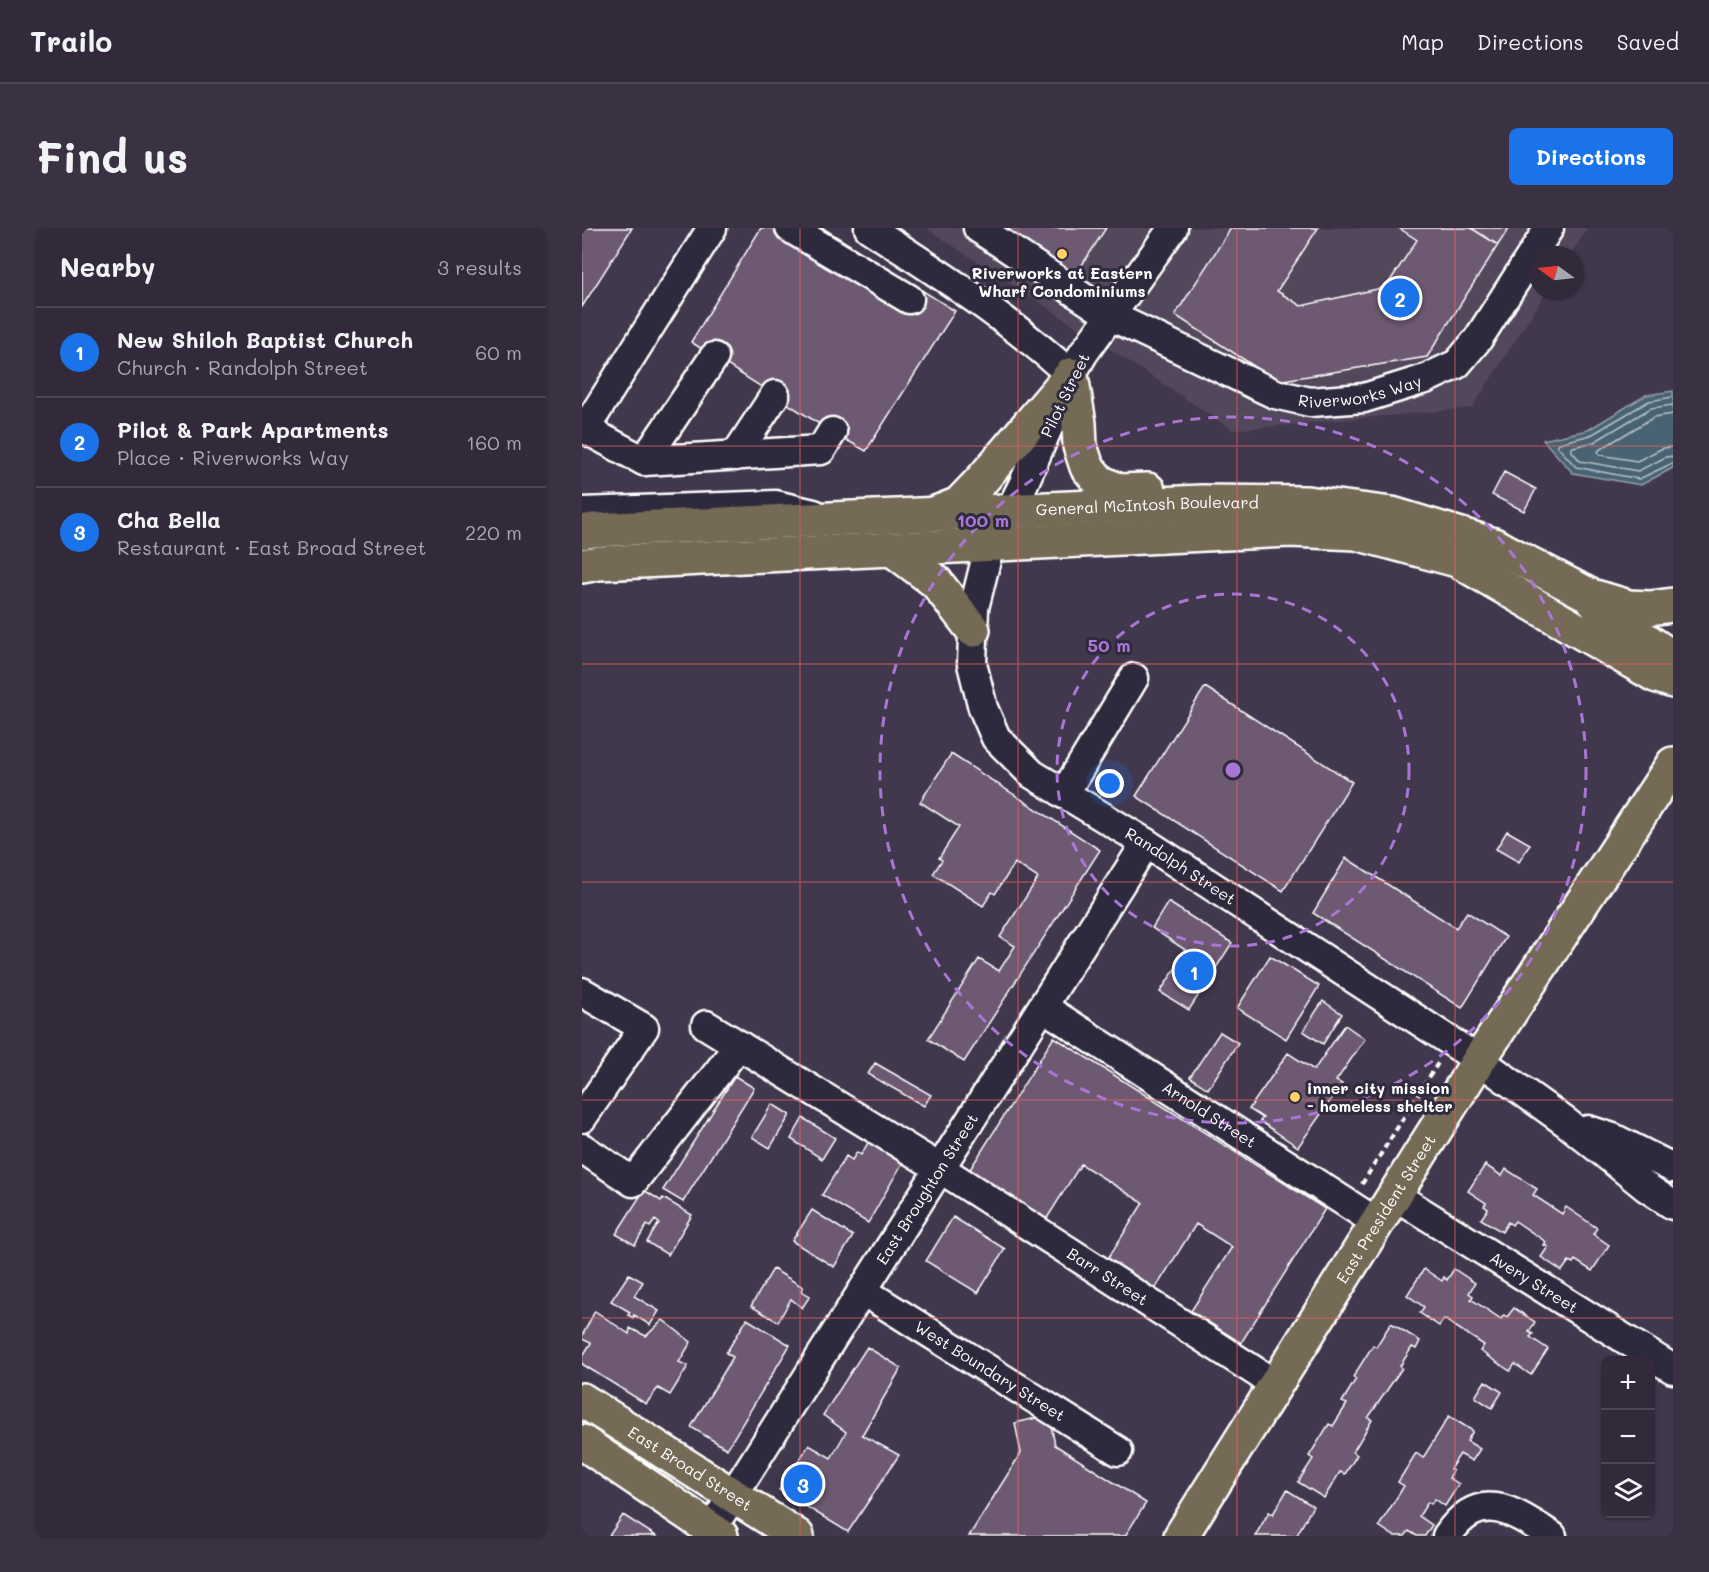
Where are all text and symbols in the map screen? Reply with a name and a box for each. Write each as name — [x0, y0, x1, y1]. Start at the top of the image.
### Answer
text: Trailo — [30, 23, 112, 59]
text: Map — [1401, 28, 1444, 55]
text: Directions — [1477, 28, 1584, 55]
text: Saved — [1617, 28, 1679, 55]
button: Directions — [1509, 128, 1673, 185]
text: Find us — [36, 129, 188, 184]
north arrow — [1529, 246, 1583, 300]
marker: Riverworks at Eastern Wharf Condominiums — [1055, 247, 1069, 261]
text: Nearby — [60, 250, 155, 284]
text: 3 results — [437, 254, 522, 280]
place label: Riverworks at Eastern Wharf Condominiums — [972, 262, 1152, 301]
pin: 2 — [1380, 276, 1420, 320]
text: New Shiloh Baptist Church — [117, 325, 413, 354]
text: 1 — [75, 339, 84, 365]
text: 60 m — [475, 339, 522, 365]
street label: Pilot Street — [1035, 349, 1094, 440]
text: Church · Randolph Street — [117, 354, 368, 380]
street label: Riverworks Way — [1296, 370, 1424, 412]
text: Pilot & Park Apartments — [117, 415, 389, 444]
text: 2 — [74, 429, 85, 455]
text: 160 m — [466, 429, 522, 455]
text: Place · Riverworks Way — [117, 444, 349, 470]
street label: General McIntosh Boulevard — [1035, 491, 1259, 520]
text: Cha Bella — [117, 505, 221, 534]
text: 100 m — [957, 508, 1009, 532]
text: 3 — [74, 519, 86, 545]
text: 220 m — [465, 519, 522, 545]
text: Restaurant · East Broad Street — [117, 534, 426, 560]
text: 50 m — [1088, 633, 1130, 657]
centre of rings — [1223, 760, 1243, 780]
your location — [1095, 769, 1124, 798]
street label: Randolph Street — [1122, 822, 1240, 909]
pin: 1 — [1174, 948, 1214, 994]
street label: Arnold Street — [1159, 1076, 1261, 1152]
place label: inner city mission - homeless shelter — [1307, 1077, 1453, 1116]
marker: inner city mission - homeless shelter — [1288, 1090, 1302, 1104]
street label: East Broughton Street — [871, 1109, 982, 1268]
street label: East President Street — [1331, 1130, 1440, 1287]
street label: Barr Street — [1064, 1242, 1152, 1310]
street label: Avery Street — [1486, 1246, 1582, 1317]
street label: West Boundary Street — [911, 1315, 1069, 1425]
map controls — [1601, 1356, 1655, 1518]
button: + — [1601, 1356, 1655, 1410]
button: − — [1601, 1410, 1655, 1464]
street label: East Broad Street — [624, 1421, 756, 1515]
pin: 3 — [784, 1462, 822, 1506]
button: layers — [1601, 1464, 1655, 1518]

